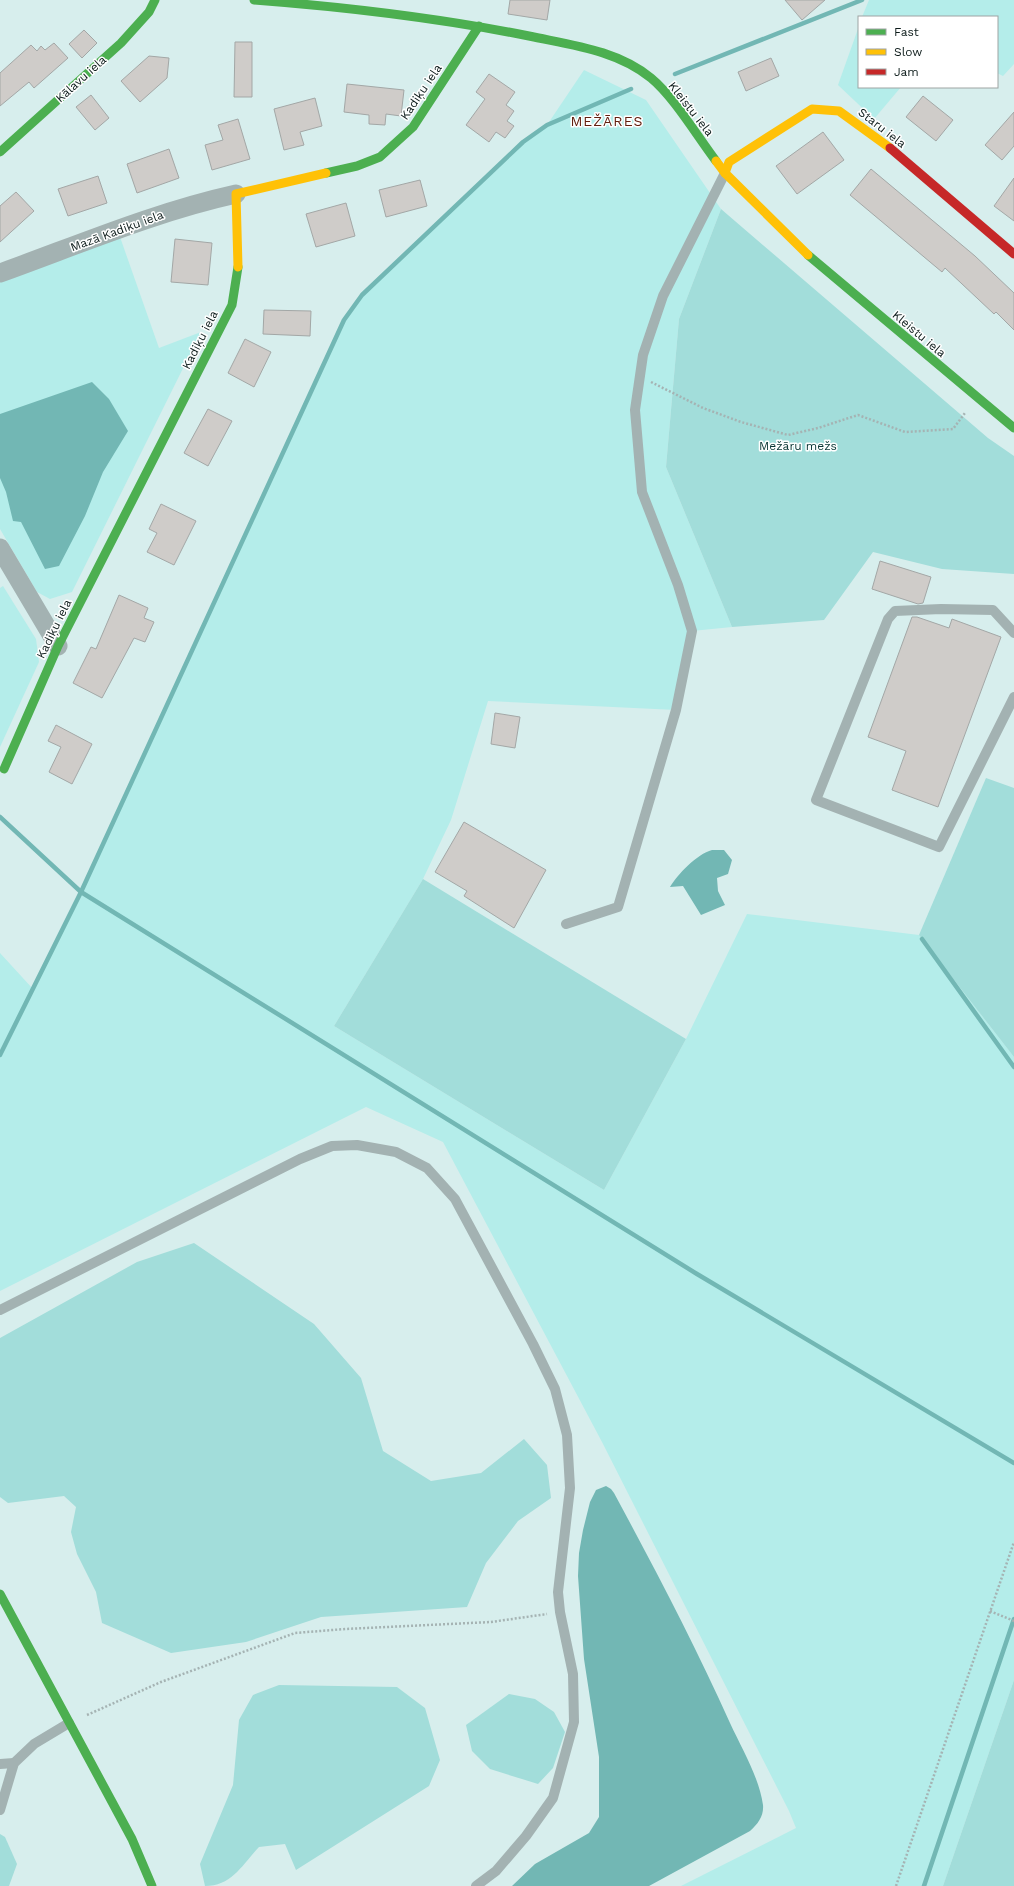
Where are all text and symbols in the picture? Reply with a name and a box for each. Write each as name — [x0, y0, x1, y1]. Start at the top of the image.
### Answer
legend — [858, 16, 998, 88]
text: Fast — [894, 25, 919, 39]
text: Slow — [894, 45, 922, 59]
street label: Kālavu iela — [53, 53, 109, 105]
street label: Kadiķu iela — [397, 61, 445, 122]
text: Jam — [894, 65, 919, 79]
street label: Kleistu iela — [665, 79, 717, 139]
street label: Staru iela — [855, 105, 909, 151]
district label: MEŽĀRES — [570, 113, 644, 129]
street label: Mazā Kadiķu iela — [69, 208, 166, 254]
street label: Kadiķu iela — [179, 308, 221, 372]
street label: Kleistu iela — [890, 308, 949, 360]
park label: Mežāru mežs — [759, 439, 837, 453]
street label: Kadiķu iela — [34, 597, 74, 661]

